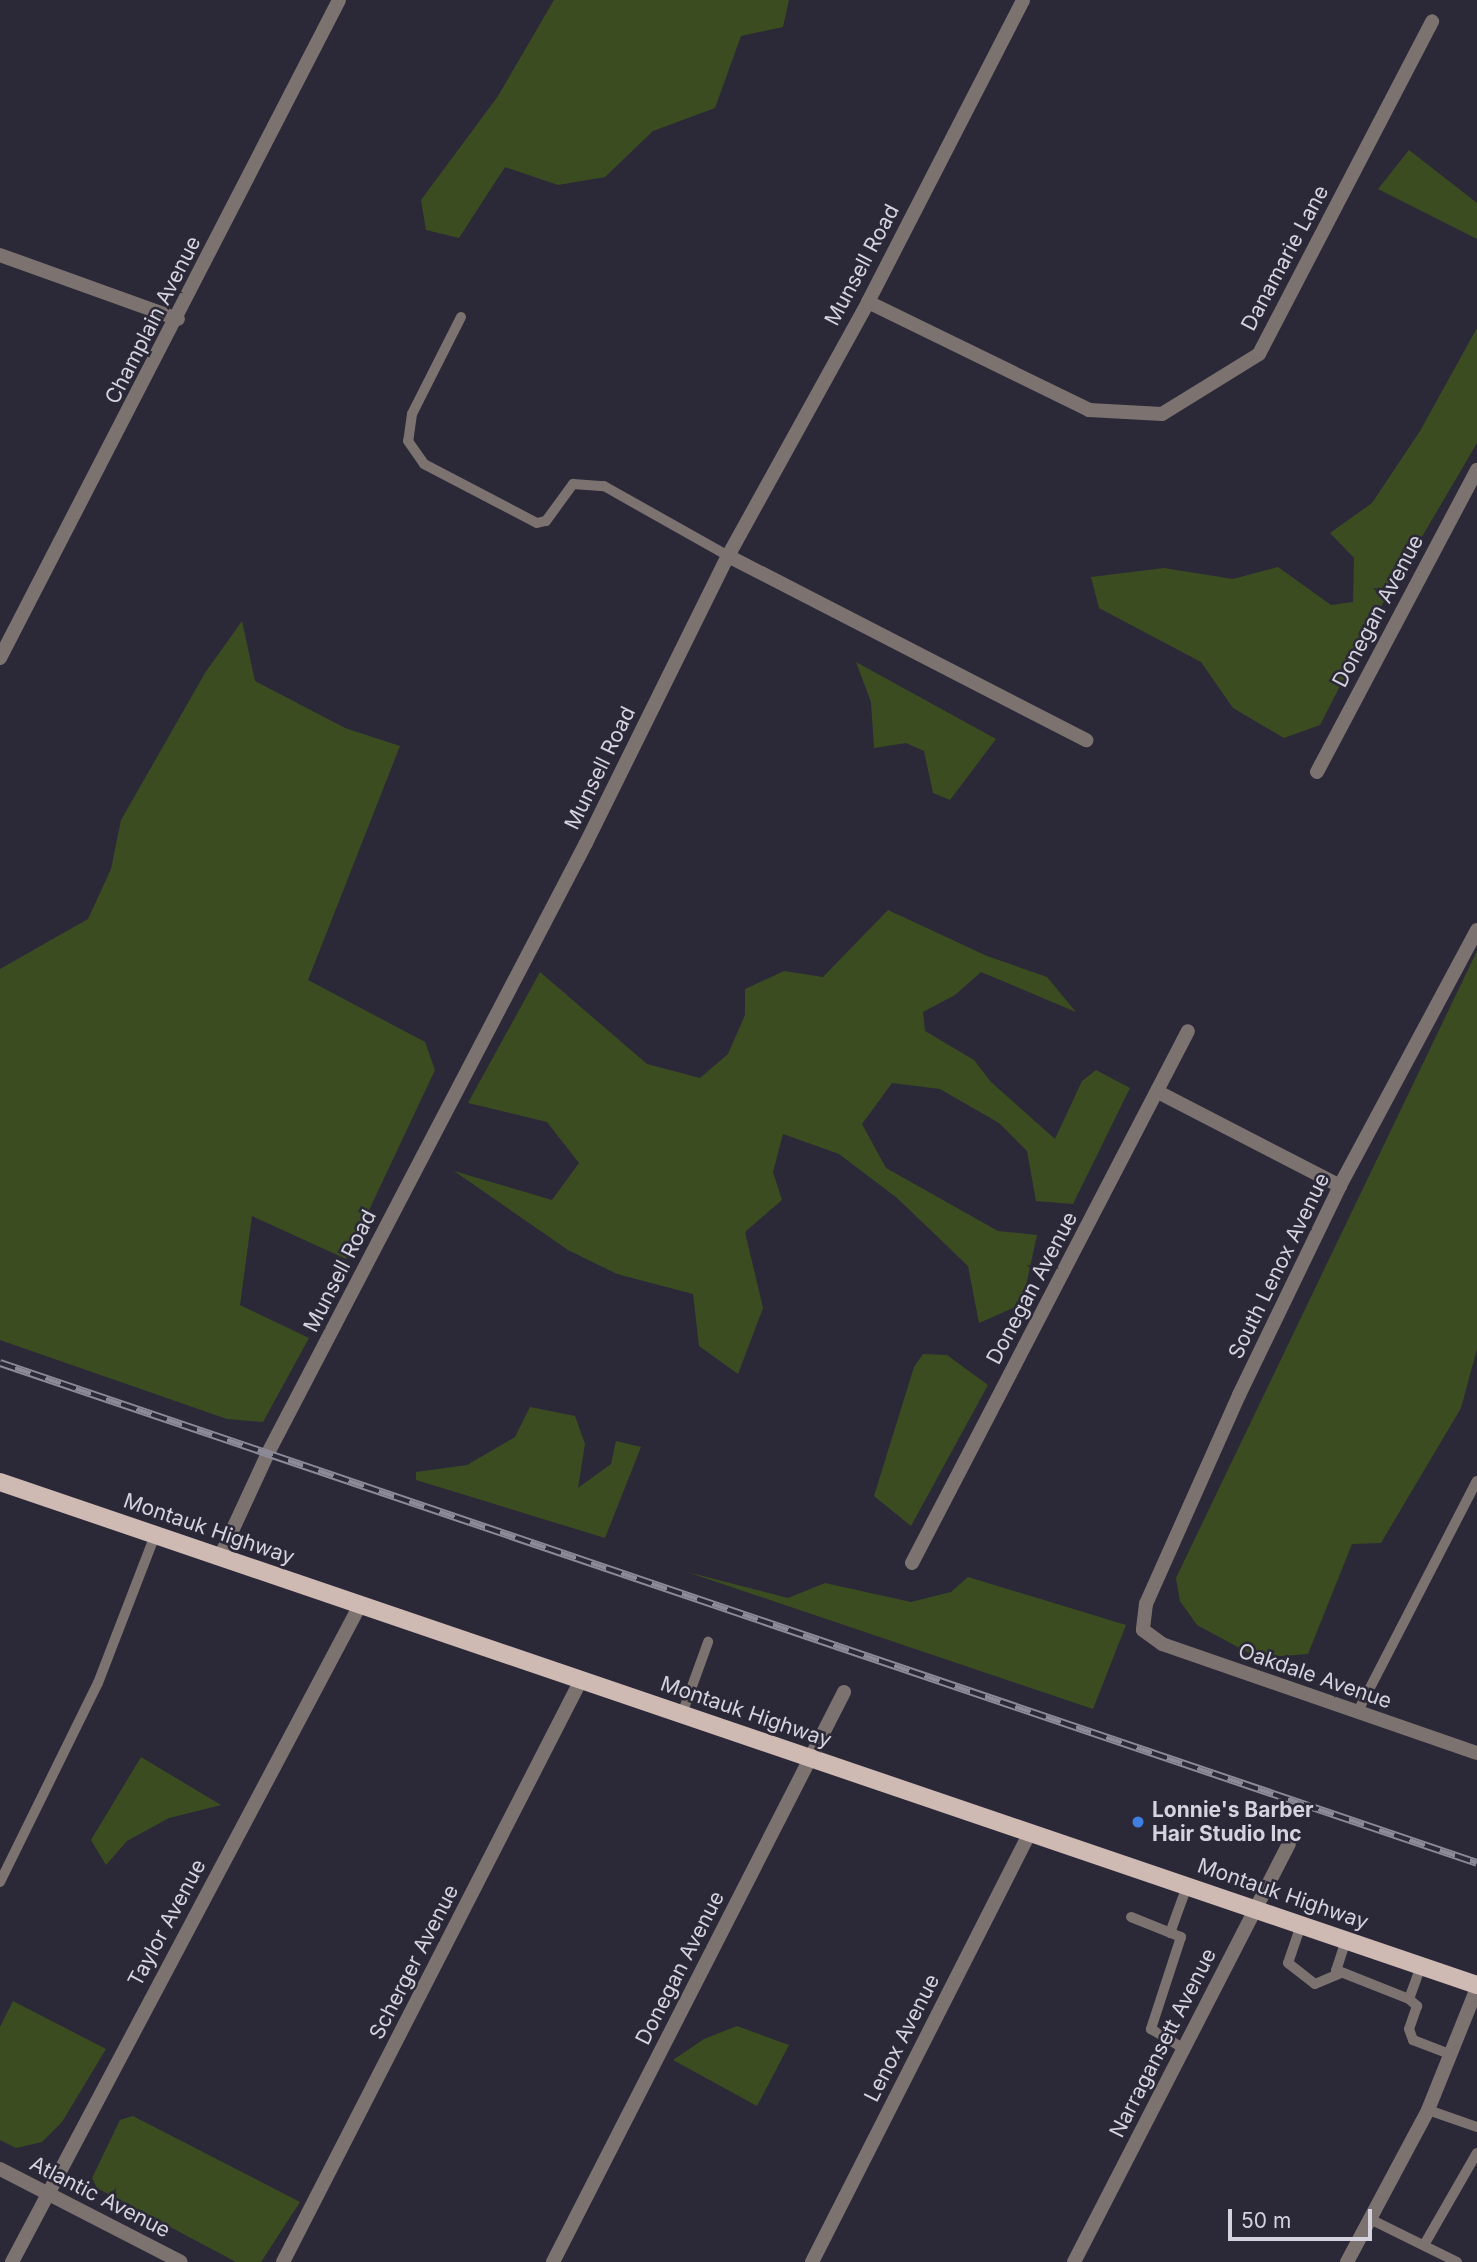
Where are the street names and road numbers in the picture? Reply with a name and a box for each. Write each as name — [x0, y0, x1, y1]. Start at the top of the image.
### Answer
street label: Danamarie Lane — [1236, 181, 1334, 335]
street label: Munsell Road — [819, 200, 905, 330]
street label: Champlain Avenue — [100, 232, 206, 408]
street label: Donegan Avenue — [1327, 530, 1429, 692]
street label: Munsell Road — [559, 702, 641, 834]
street label: South Lenox Avenue — [1223, 1169, 1335, 1363]
street label: Munsell Road — [298, 1206, 382, 1336]
street label: Donegan Avenue — [981, 1207, 1083, 1369]
street label: Montauk Highway — [120, 1488, 298, 1570]
street label: Oakdale Avenue — [1235, 1638, 1395, 1714]
street label: Montauk Highway — [657, 1671, 835, 1753]
street label: Montauk Highway — [1194, 1853, 1372, 1935]
street label: Taylor Avenue — [123, 1855, 211, 1991]
street label: Scherger Avenue — [364, 1880, 464, 2044]
street label: Donegan Avenue — [630, 1887, 730, 2049]
street label: Narragansett Avenue — [1104, 1944, 1222, 2142]
street label: Lenox Avenue — [859, 1970, 945, 2106]
street label: Atlantic Avenue — [26, 2151, 174, 2243]

